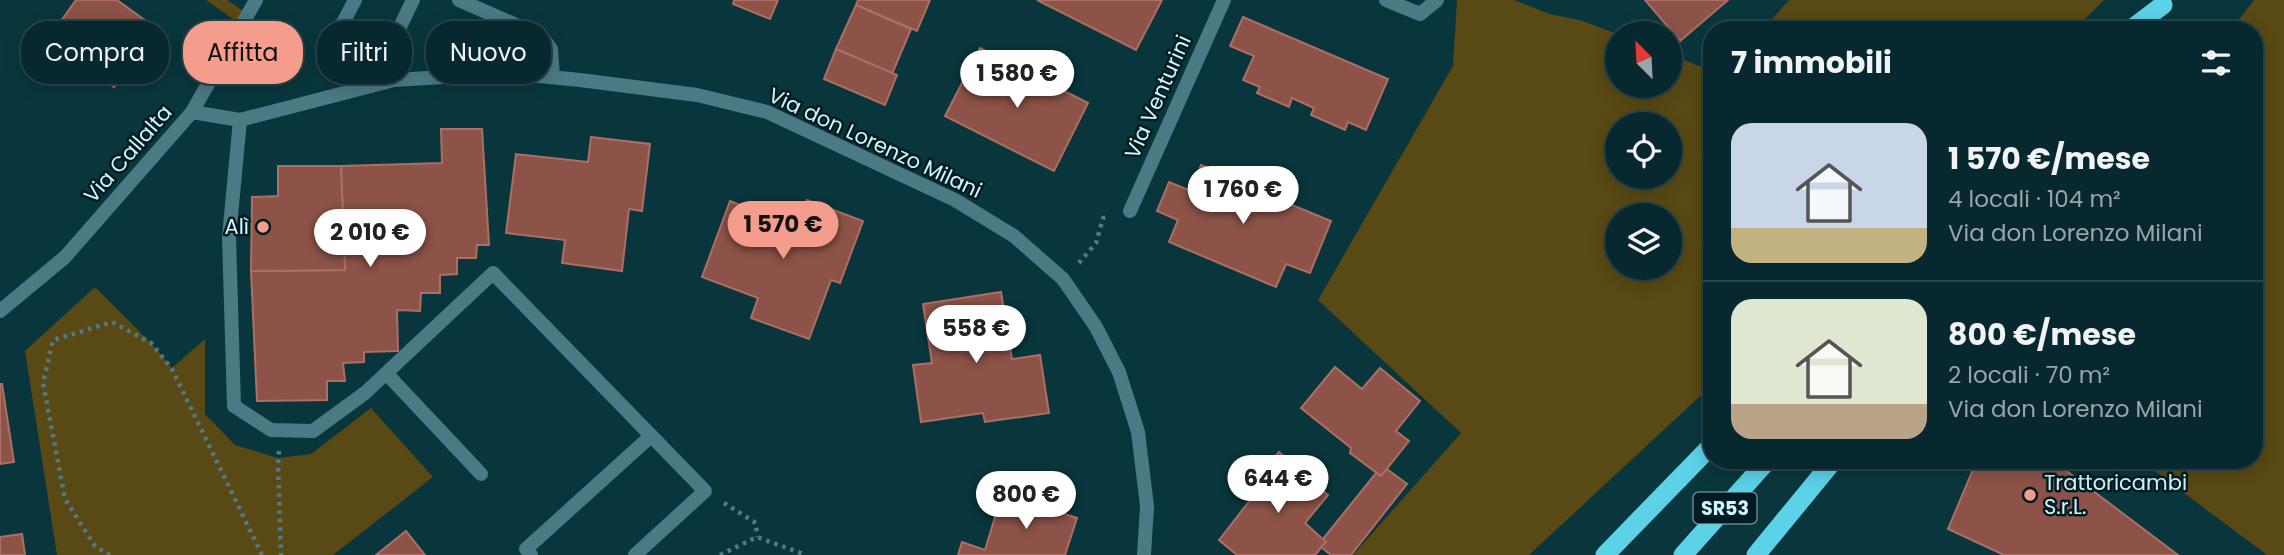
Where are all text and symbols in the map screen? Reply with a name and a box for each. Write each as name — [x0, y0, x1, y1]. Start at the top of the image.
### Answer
chip: Compra — [21, 21, 169, 84]
chip: Affitta — [183, 21, 303, 84]
chip: Filtri — [317, 21, 412, 84]
chip: Nuovo — [426, 21, 551, 84]
north arrow — [1605, 21, 1682, 98]
map controls — [1605, 21, 1682, 280]
street label: Via Venturini — [1117, 30, 1198, 163]
text: 7 immobili — [1731, 41, 1892, 84]
icon: filters — [2197, 44, 2235, 82]
pin: 1 580 € — [952, 50, 1082, 110]
text: 1 580 € — [976, 57, 1058, 89]
street label: Via don Lorenzo Milani — [764, 80, 987, 205]
street label: Via Callalta — [77, 98, 178, 209]
button: locate — [1605, 112, 1682, 189]
text: 1 570 €/mese — [1948, 137, 2150, 180]
icon: home — [1787, 151, 1871, 235]
pin: 1 760 € — [1178, 166, 1308, 226]
text: 1 760 € — [1204, 173, 1282, 205]
text: 4 locali · 104 m² — [1948, 183, 2121, 215]
pin: 1 570 € — [718, 202, 848, 261]
button: layers — [1605, 203, 1682, 280]
text: 1 570 € — [744, 208, 822, 240]
pin: 2 010 € — [305, 210, 435, 269]
place label: Alì — [225, 212, 249, 241]
text: 2 010 € — [330, 216, 410, 248]
text: Via don Lorenzo Milani — [1948, 217, 2203, 249]
marker: Alì — [255, 219, 271, 235]
pin: 558 € — [927, 306, 1025, 365]
text: 558 € — [942, 312, 1010, 344]
text: 800 €/mese — [1948, 313, 2136, 356]
icon: home — [1787, 327, 1871, 411]
text: 2 locali · 70 m² — [1948, 359, 2110, 391]
text: Via don Lorenzo Milani — [1948, 393, 2203, 425]
pin: 644 € — [1229, 456, 1327, 515]
text: 644 € — [1244, 462, 1312, 494]
place label: Trattoricambi S.r.L. — [2044, 468, 2187, 521]
pin: 800 € — [977, 472, 1075, 531]
text: 800 € — [992, 478, 1060, 510]
marker: Trattoricambi S.r.L. — [2022, 487, 2038, 503]
road number: SR53 — [1694, 492, 1756, 524]

